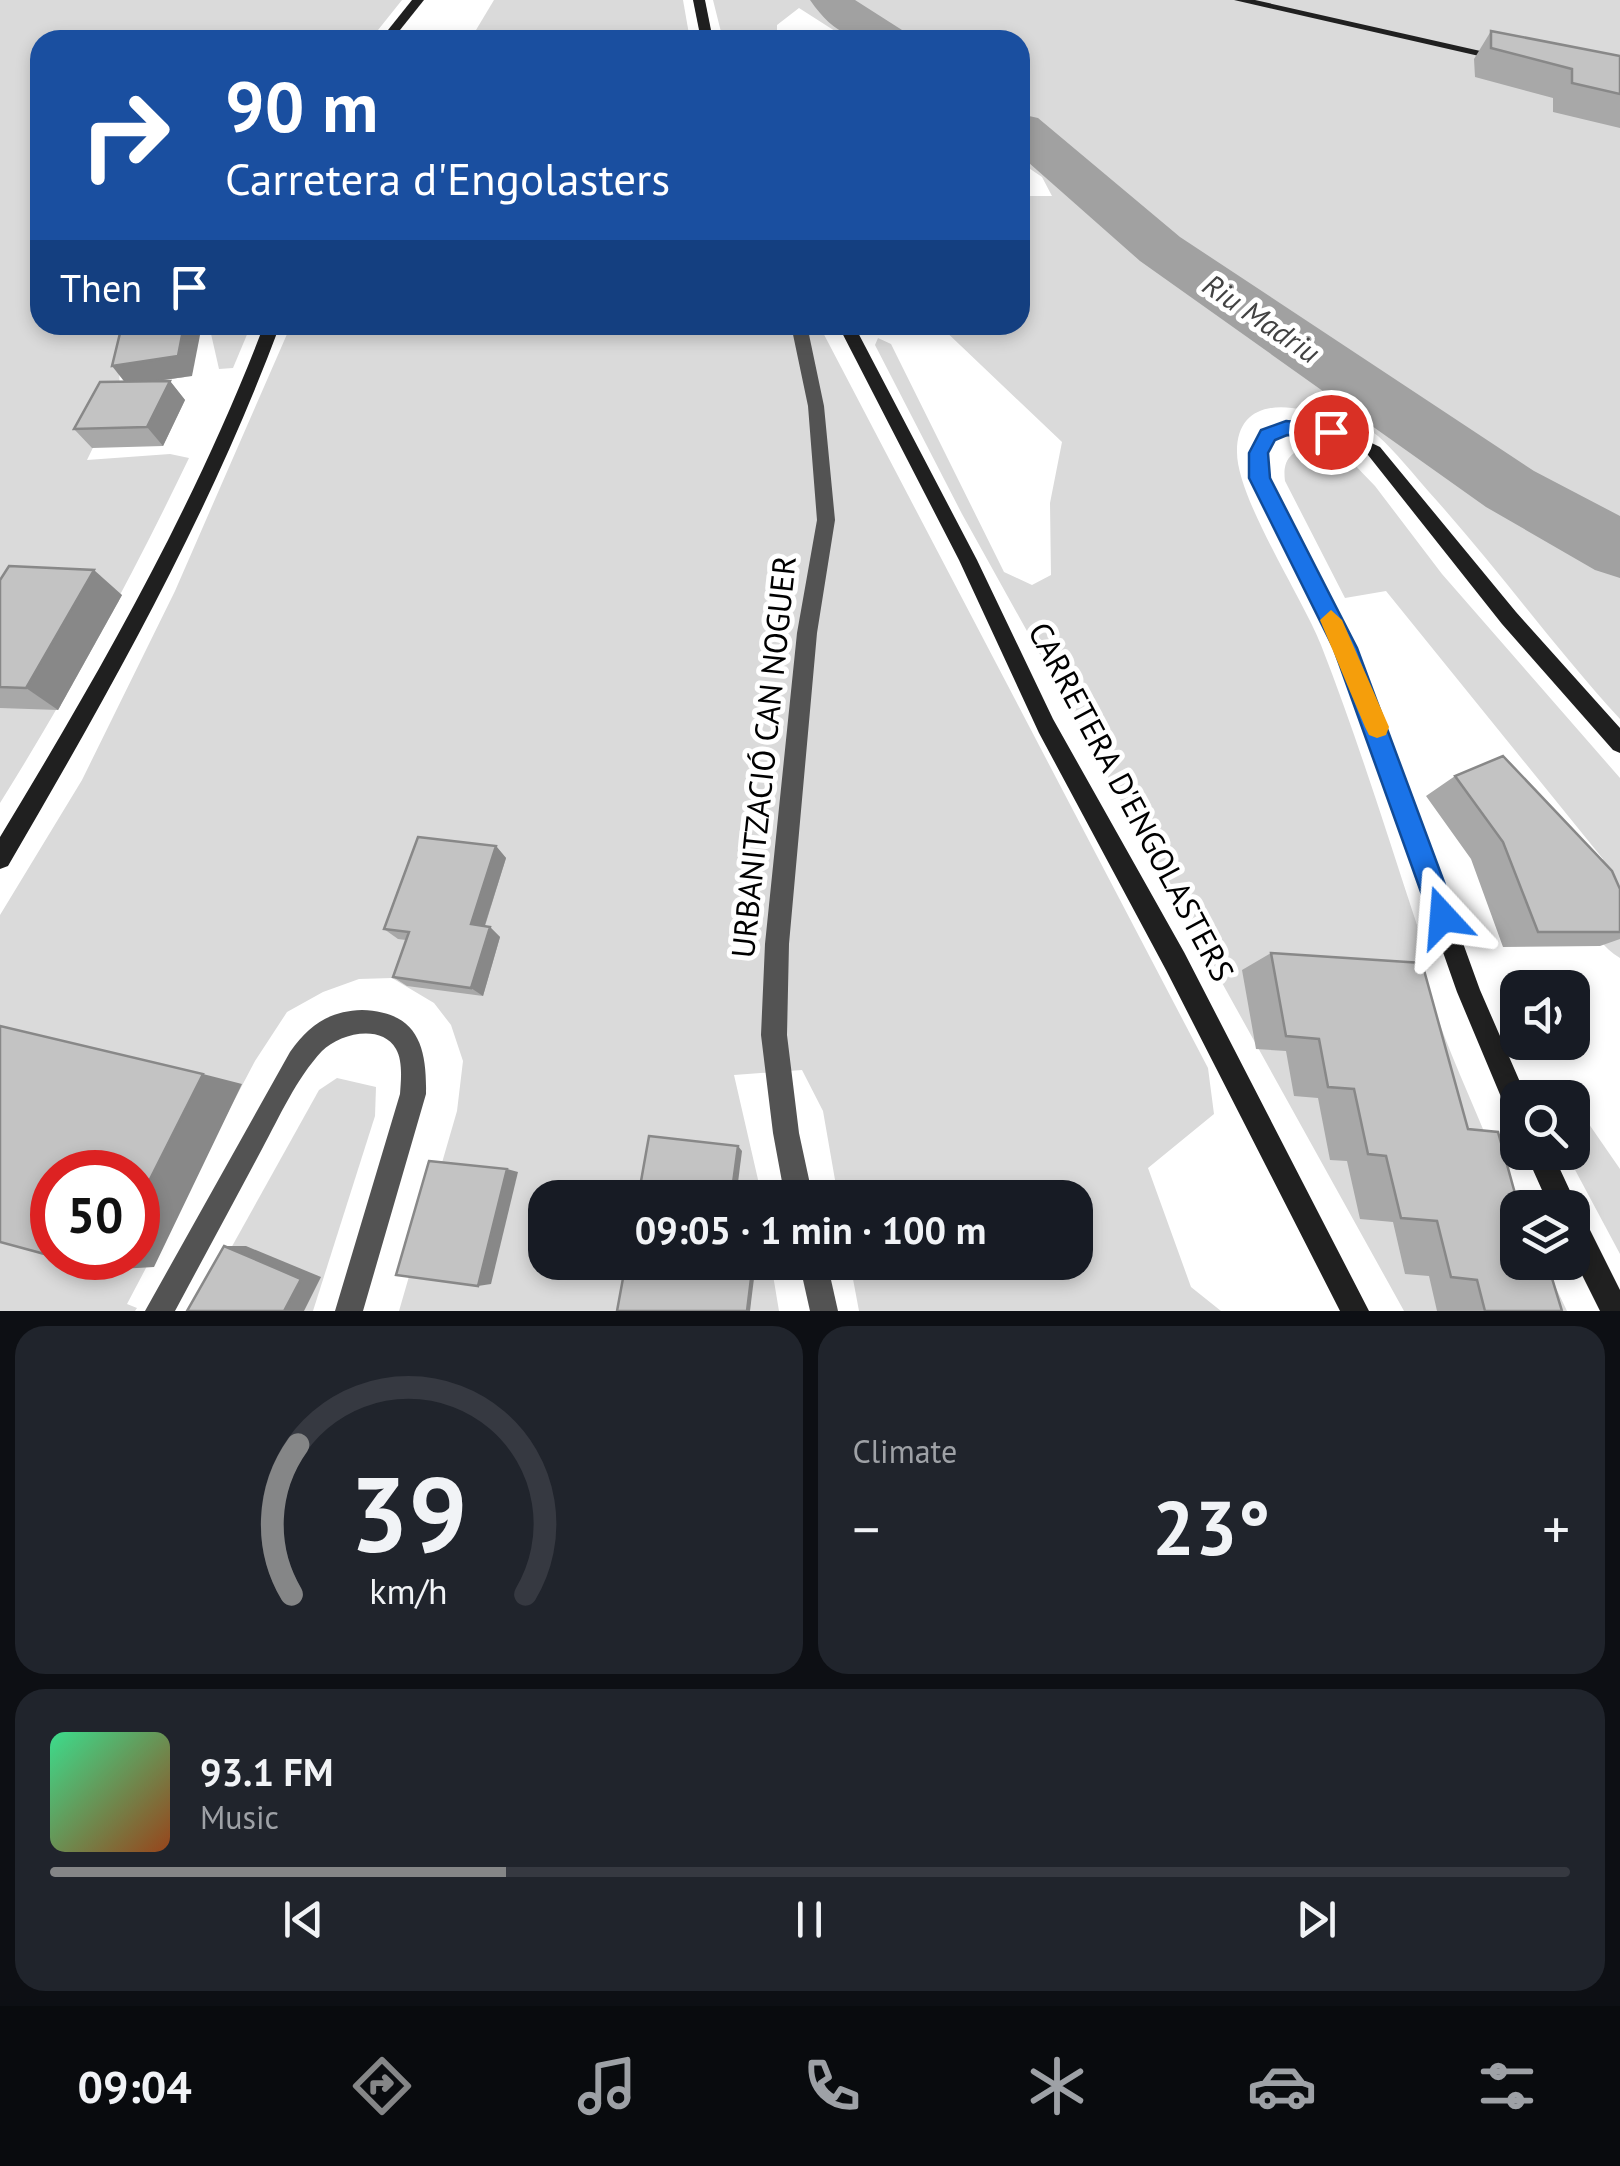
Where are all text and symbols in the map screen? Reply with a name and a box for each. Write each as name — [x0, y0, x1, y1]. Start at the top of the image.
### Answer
text: 90 m — [225, 61, 378, 151]
icon: right — [60, 70, 190, 200]
text: Carretera d'Engolasters — [225, 149, 670, 207]
icon: arrive — [162, 260, 217, 315]
text: Then — [60, 263, 142, 312]
water label: Riu Madriu — [1196, 264, 1328, 371]
pin — [1289, 390, 1374, 475]
icon: arrive — [1304, 405, 1359, 460]
street label: URBANITZACIÓ CAN NOGUER — [721, 554, 805, 960]
street label: CARRETERA D'ENGOLASTERS — [1019, 615, 1244, 988]
position arrow — [1391, 865, 1495, 969]
map controls — [1500, 970, 1590, 1280]
button: sound — [1500, 970, 1590, 1060]
button: search — [1500, 1080, 1590, 1170]
speed limit sign: 50 — [30, 1150, 160, 1280]
button: layers — [1500, 1190, 1590, 1280]
text: 09:05 · 1 min · 100 m — [635, 1205, 986, 1254]
text: Climate — [853, 1430, 957, 1472]
text: 39 — [350, 1446, 468, 1581]
text: 23° — [1152, 1479, 1270, 1576]
text: − — [853, 1493, 880, 1564]
text: + — [1542, 1493, 1570, 1564]
text: km/h — [370, 1568, 448, 1614]
text: 93.1 FM — [200, 1747, 333, 1796]
text: Music — [200, 1796, 279, 1838]
icon: previous — [276, 1892, 331, 1947]
icon: pause — [782, 1892, 837, 1947]
icon: next — [1289, 1892, 1344, 1947]
icon: directions — [347, 2051, 417, 2121]
icon: music — [572, 2051, 642, 2121]
icon: phone — [797, 2051, 867, 2121]
icon: climate — [1022, 2051, 1092, 2121]
icon: car — [1247, 2051, 1317, 2121]
icon: filters — [1472, 2051, 1542, 2121]
text: 09:04 — [78, 2057, 192, 2115]

